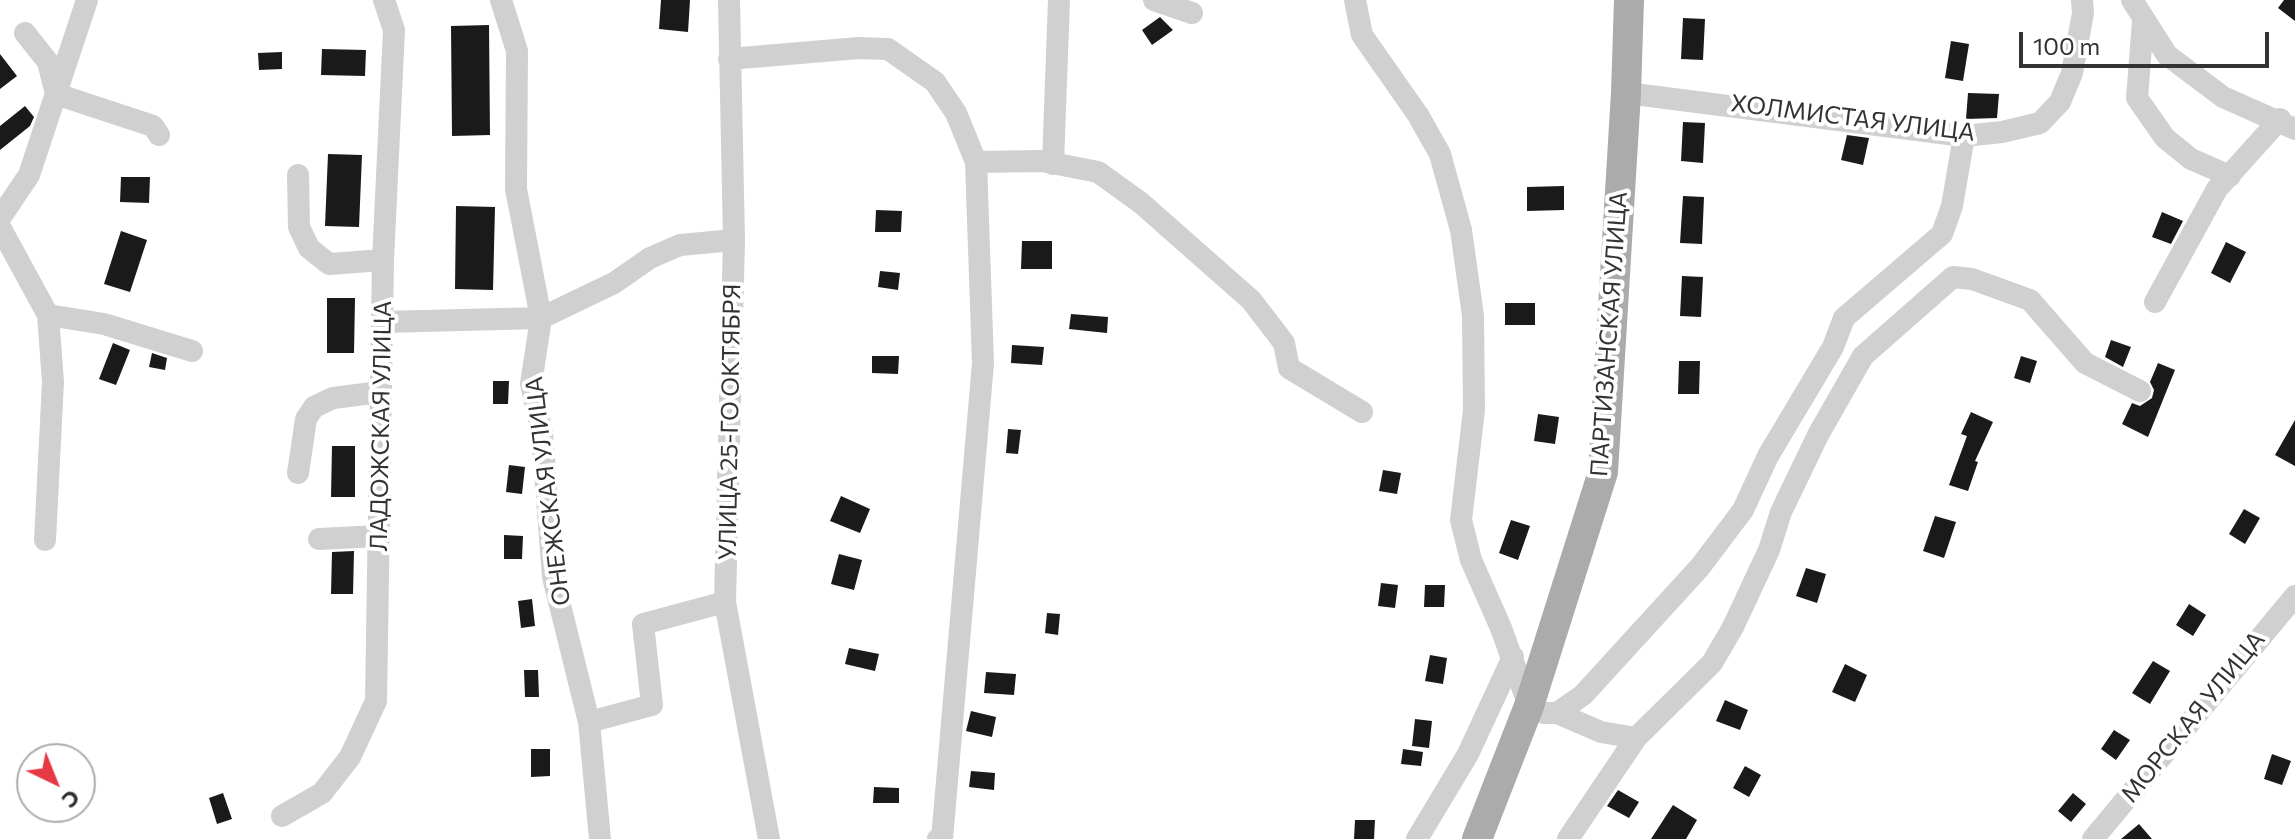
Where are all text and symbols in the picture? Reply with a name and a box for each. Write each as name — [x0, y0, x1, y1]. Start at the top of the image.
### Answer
scale bar — [2023, 16, 2273, 66]
text: 100 m — [2033, 31, 2100, 60]
street label: ХОЛМИСТАЯ УЛИЦА — [1729, 89, 1977, 147]
street label: ПАРТИЗАНСКАЯ УЛИЦА — [1585, 190, 1633, 478]
street label: УЛИЦА 25-ГО ОКТЯБРЯ — [713, 283, 747, 561]
street label: ЛАДОЖСКАЯ УЛИЦА — [364, 300, 398, 552]
street label: ОНЕЖСКАЯ УЛИЦА — [520, 375, 576, 607]
street label: МОРСКАЯ УЛИЦА — [2115, 626, 2271, 808]
north arrow — [16, 743, 96, 823]
text: С — [57, 784, 86, 814]

